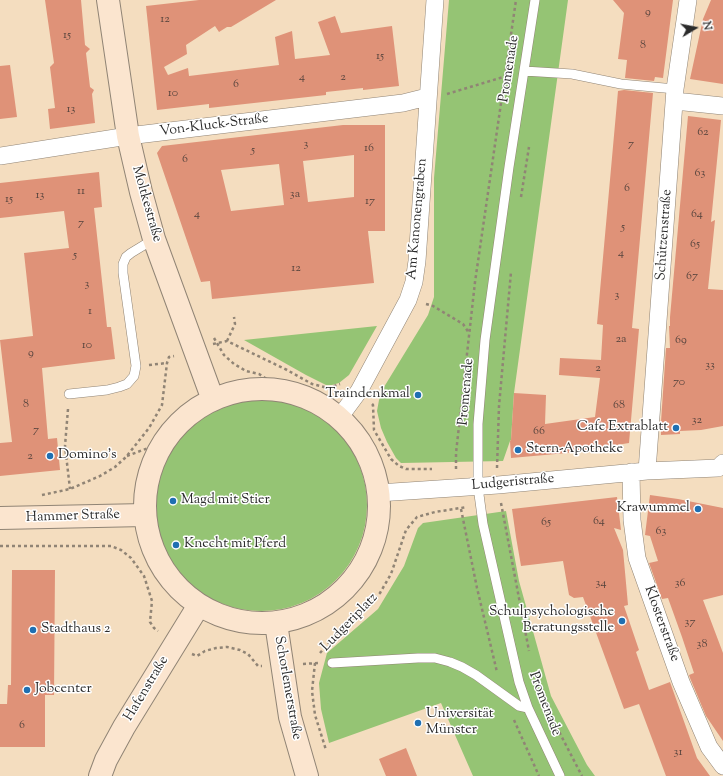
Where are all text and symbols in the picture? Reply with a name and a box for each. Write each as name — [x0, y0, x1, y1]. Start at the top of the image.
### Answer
house number: 9 — [645, 6, 651, 20]
north arrow — [675, 8, 715, 48]
house number: 12 — [160, 13, 170, 27]
text: N — [698, 20, 715, 32]
house number: 15 — [63, 29, 71, 43]
street label: Promenade — [496, 34, 524, 104]
house number: 8 — [640, 39, 646, 53]
house number: 15 — [376, 50, 384, 64]
house number: 4 — [299, 71, 305, 85]
house number: 2 — [340, 71, 346, 85]
house number: 6 — [233, 78, 239, 92]
house number: 10 — [168, 87, 178, 101]
house number: 13 — [67, 103, 75, 117]
street label: Von-Kluck-Straße — [159, 111, 269, 141]
house number: 62 — [697, 126, 709, 140]
house number: 3 — [304, 138, 308, 152]
house number: 7 — [628, 138, 634, 152]
house number: 16 — [364, 142, 374, 156]
house number: 5 — [251, 144, 255, 158]
house number: 6 — [182, 153, 188, 167]
street label: Am Kanonengraben — [404, 158, 432, 280]
street label: Moltkestraße — [127, 164, 165, 244]
house number: 63 — [695, 167, 705, 181]
house number: 6 — [624, 182, 630, 196]
house number: 11 — [77, 185, 85, 199]
house number: 3a — [290, 188, 300, 202]
house number: 13 — [36, 189, 44, 203]
street label: Schützenstraße — [653, 189, 677, 281]
house number: 15 — [5, 193, 13, 207]
house number: 17 — [365, 195, 375, 209]
house number: 4 — [194, 208, 200, 222]
house number: 64 — [691, 208, 703, 222]
house number: 7 — [78, 217, 84, 231]
house number: 5 — [621, 221, 625, 235]
house number: 65 — [690, 238, 700, 252]
house number: 4 — [618, 247, 624, 261]
house number: 5 — [73, 249, 77, 263]
house number: 12 — [291, 262, 301, 276]
house number: 67 — [686, 270, 698, 284]
house number: 3 — [85, 278, 89, 292]
house number: 3 — [615, 289, 619, 303]
house number: 1 — [88, 305, 92, 319]
house number: 2a — [615, 333, 627, 347]
house number: 69 — [675, 334, 687, 348]
house number: 10 — [82, 339, 92, 353]
house number: 9 — [28, 347, 34, 361]
street label: Promenade — [456, 358, 478, 426]
house number: 33 — [705, 359, 715, 373]
house number: 2 — [595, 362, 601, 376]
house number: 70 — [673, 376, 685, 390]
place label: Traindenkmal — [325, 387, 410, 403]
marker: Traindenkmal — [413, 390, 423, 400]
house number: 8 — [23, 398, 29, 412]
house number: 68 — [613, 399, 625, 413]
house number: 32 — [692, 414, 702, 428]
place label: Cafe Extrablatt — [577, 420, 668, 436]
marker: Cafe Extrablatt — [671, 423, 681, 433]
house number: 7 — [33, 424, 39, 438]
house number: 66 — [533, 425, 545, 439]
place label: Stern-Apotheke — [526, 442, 623, 458]
marker: Stern-Apotheke — [513, 445, 523, 455]
place label: Domino's — [58, 448, 116, 464]
house number: 2 — [27, 450, 33, 464]
marker: Domino's — [45, 451, 55, 461]
street label: Ludgeristraße — [471, 471, 555, 495]
place label: Magd mit Stier — [181, 493, 270, 509]
marker: Magd mit Stier — [168, 496, 178, 506]
place label: Krawummel — [617, 501, 690, 517]
marker: Krawummel — [693, 504, 703, 514]
street label: Hammer Straße — [26, 507, 120, 527]
house number: 64 — [593, 515, 605, 529]
house number: 65 — [541, 516, 551, 530]
house number: 63 — [656, 525, 666, 539]
place label: Knecht mit Pferd — [184, 537, 286, 553]
marker: Knecht mit Pferd — [171, 540, 181, 550]
house number: 34 — [596, 577, 606, 591]
house number: 36 — [675, 577, 685, 591]
street label: Klosterstraße — [640, 584, 682, 664]
street label: Ludgeriplatz — [318, 590, 382, 656]
place label: Schulpsychologische Beratungsstelle — [489, 605, 614, 638]
marker: Schulpsychologische Beratungsstelle — [617, 616, 627, 626]
house number: 37 — [685, 616, 695, 630]
place label: Stadthaus 2 — [41, 622, 111, 638]
marker: Stadthaus 2 — [28, 625, 38, 635]
street label: Schorlemerstraße — [270, 635, 304, 741]
house number: 38 — [697, 638, 707, 652]
street label: Hafenstraße — [121, 653, 173, 725]
street label: Promenade — [524, 670, 564, 738]
place label: Jobcenter — [35, 682, 92, 698]
marker: Jobcenter — [22, 685, 32, 695]
place label: Universität Münster — [426, 707, 494, 740]
marker: Universität Münster — [413, 718, 423, 728]
house number: 6 — [19, 719, 25, 733]
house number: 31 — [674, 746, 682, 760]

